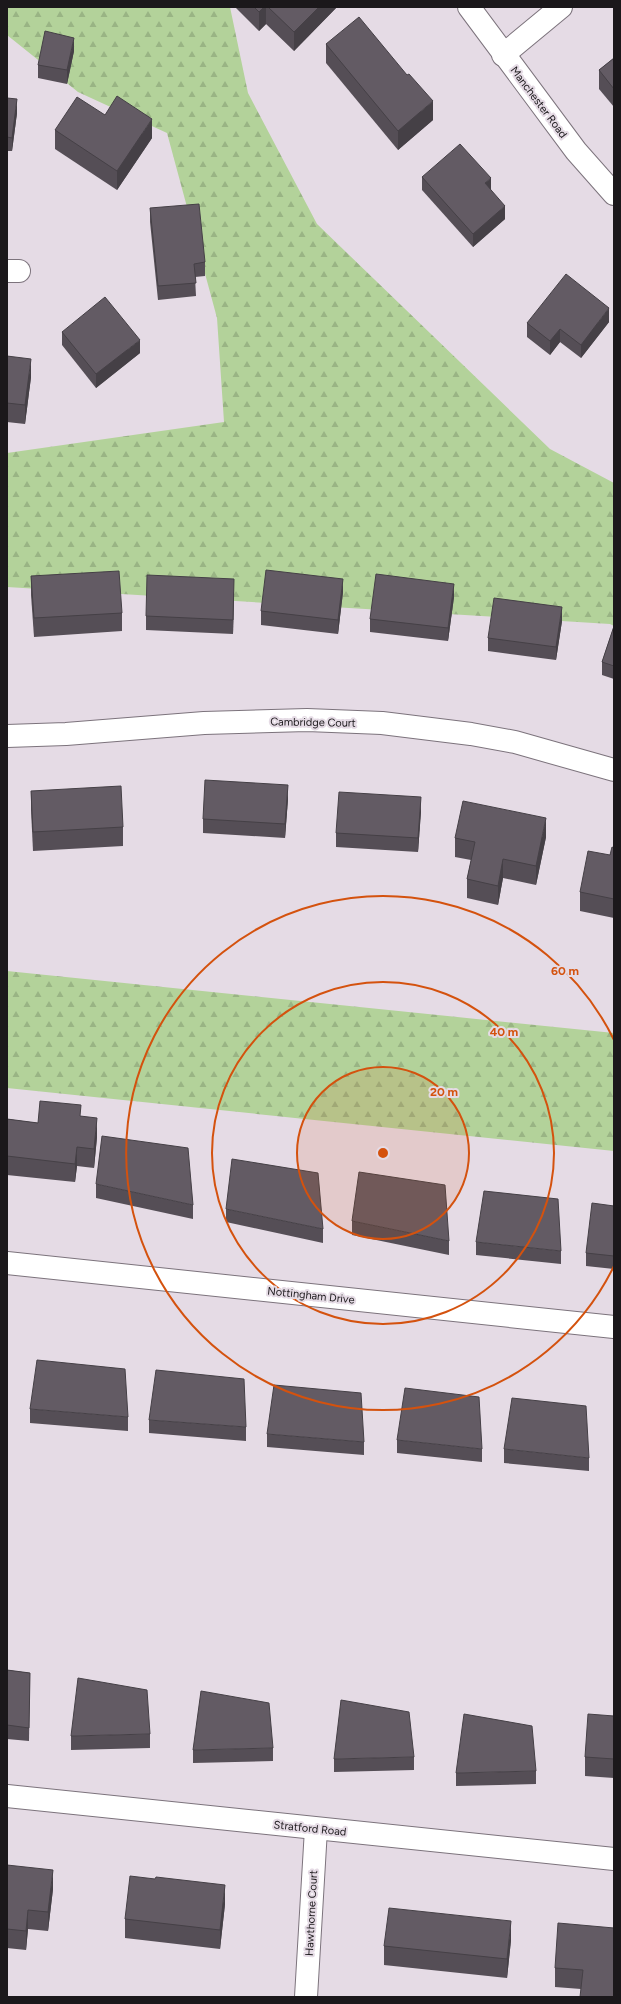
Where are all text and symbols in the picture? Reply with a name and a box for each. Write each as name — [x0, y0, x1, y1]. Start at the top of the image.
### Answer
street label: Manchester Road — [507, 64, 570, 141]
street label: Cambridge Court — [270, 715, 356, 730]
text: 60 m — [551, 964, 579, 978]
text: 40 m — [490, 1025, 518, 1039]
text: 20 m — [430, 1085, 458, 1099]
centre of rings — [376, 1146, 390, 1160]
street label: Nottingham Drive — [267, 1284, 355, 1307]
street label: Stratford Road — [273, 1818, 347, 1839]
street label: Hawthorne Court — [303, 1870, 320, 1956]

